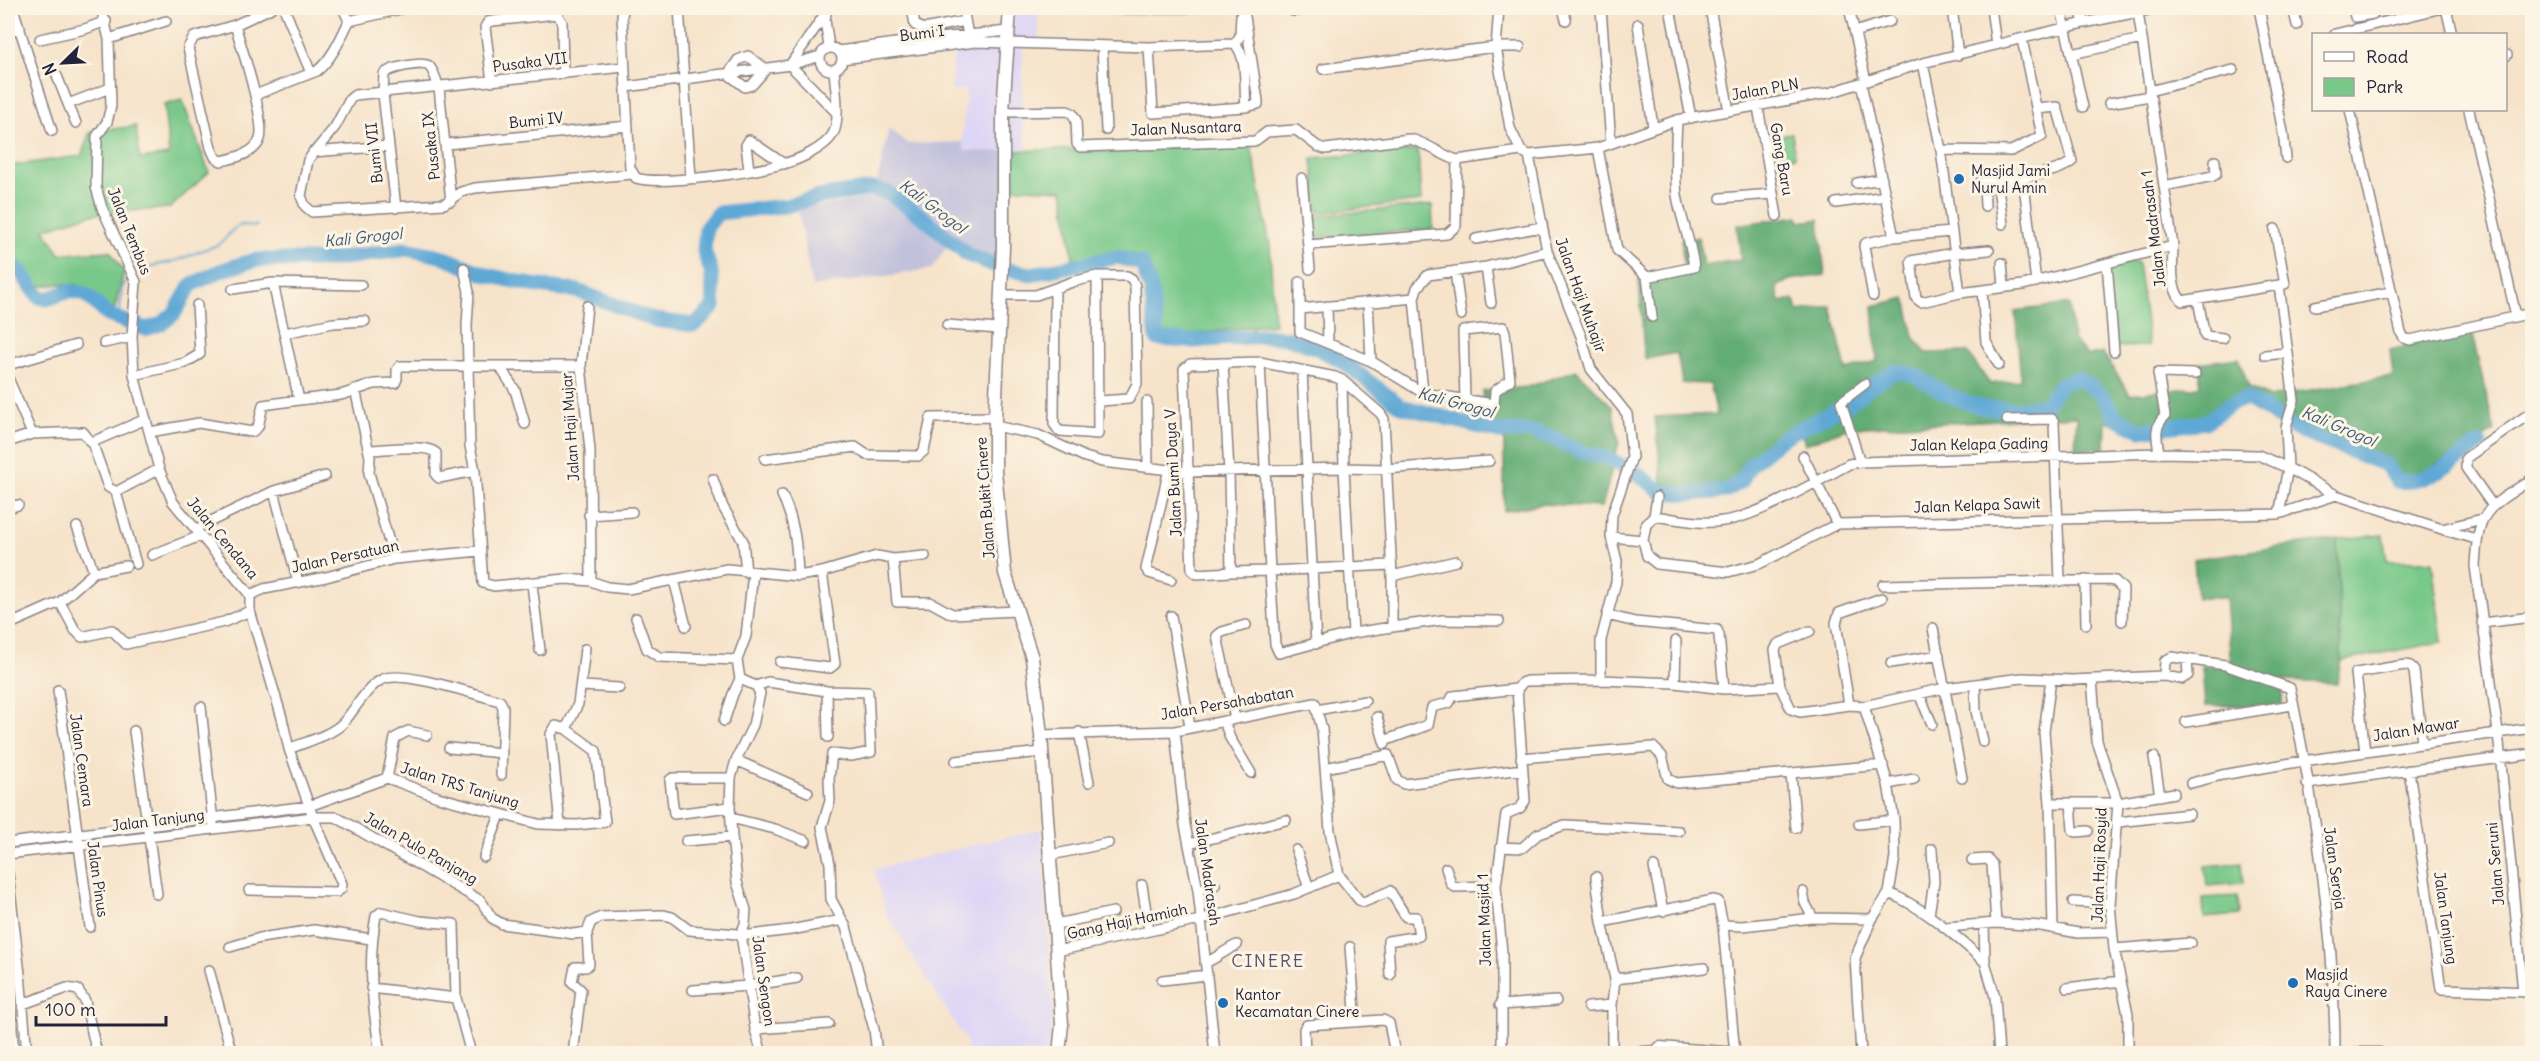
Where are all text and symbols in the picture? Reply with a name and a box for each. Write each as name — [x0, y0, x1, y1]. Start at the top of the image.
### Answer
street label: Bumi I — [898, 21, 946, 45]
north arrow — [33, 33, 93, 93]
legend — [2312, 33, 2507, 111]
text: Road — [2366, 45, 2409, 68]
street label: Pusaka VII — [491, 48, 569, 76]
text: N — [38, 60, 61, 78]
street label: Jalan PLN — [1730, 74, 1800, 104]
text: Park — [2366, 75, 2403, 98]
street label: Bumi IV — [508, 108, 564, 132]
street label: Pusaka IX — [418, 110, 444, 181]
street label: Jalan Nusantara — [1130, 117, 1242, 139]
street label: Gang Baru — [1766, 121, 1798, 197]
street label: Bumi VII — [361, 122, 387, 184]
place label: Masjid Jami Nurul Amin — [1971, 161, 2050, 197]
street label: Jalan Madrasah 1 — [2136, 169, 2170, 289]
marker: Masjid Jami Nurul Amin — [1952, 172, 1966, 186]
water label: Kali Grogol — [896, 174, 972, 239]
street label: Jalan Tembus — [104, 185, 156, 277]
water label: Kali Grogol — [323, 223, 405, 251]
street label: Jalan Haji Muhajir — [1551, 235, 1611, 355]
street label: Jalan Haji Mujar — [557, 372, 583, 482]
water label: Kali Grogol — [1416, 382, 1499, 422]
water label: Kali Grogol — [2299, 401, 2381, 451]
street label: Jalan Bumi Daya V — [1160, 409, 1186, 537]
street label: Jalan Kelapa Gading — [1910, 433, 2048, 455]
street label: Jalan Bukit Cinere — [971, 436, 999, 560]
street label: Jalan Cendana — [183, 493, 263, 583]
street label: Jalan Kelapa Sawit — [1913, 493, 2041, 517]
street label: Jalan Persatuan — [290, 535, 401, 577]
street label: Jalan Persahabatan — [1159, 682, 1295, 724]
street label: Jalan Cemara — [66, 712, 98, 808]
street label: Jalan Mawar — [2371, 713, 2461, 745]
street label: Jalan TRS Tanjung — [398, 758, 522, 812]
street label: Jalan Tanjung — [110, 805, 206, 835]
street label: Jalan Haji Rosyid — [2087, 807, 2111, 923]
street label: Jalan Pulo Panjang — [361, 808, 481, 888]
street label: Jalan Madrasah — [1191, 817, 1225, 927]
street label: Jalan Seruni — [2482, 821, 2508, 907]
street label: Jalan Seroja — [2320, 826, 2350, 911]
street label: Jalan Pinus — [83, 840, 113, 919]
street label: Jalan Tanjung — [2430, 870, 2462, 966]
street label: Jalan Masjid 1 — [1473, 873, 1495, 967]
street label: Gang Haji Hamiah — [1065, 899, 1189, 943]
street label: Jalan Sengon — [748, 935, 780, 1028]
district label: CINERE — [1231, 949, 1305, 972]
place label: Masjid Raya Cinere — [2305, 965, 2387, 1001]
marker: Masjid Raya Cinere — [2286, 976, 2300, 990]
place label: Kantor Kecamatan Cinere — [1235, 985, 1359, 1021]
scale bar — [36, 989, 166, 1027]
marker: Kantor Kecamatan Cinere — [1216, 996, 1230, 1010]
text: 100 m — [45, 998, 96, 1021]

